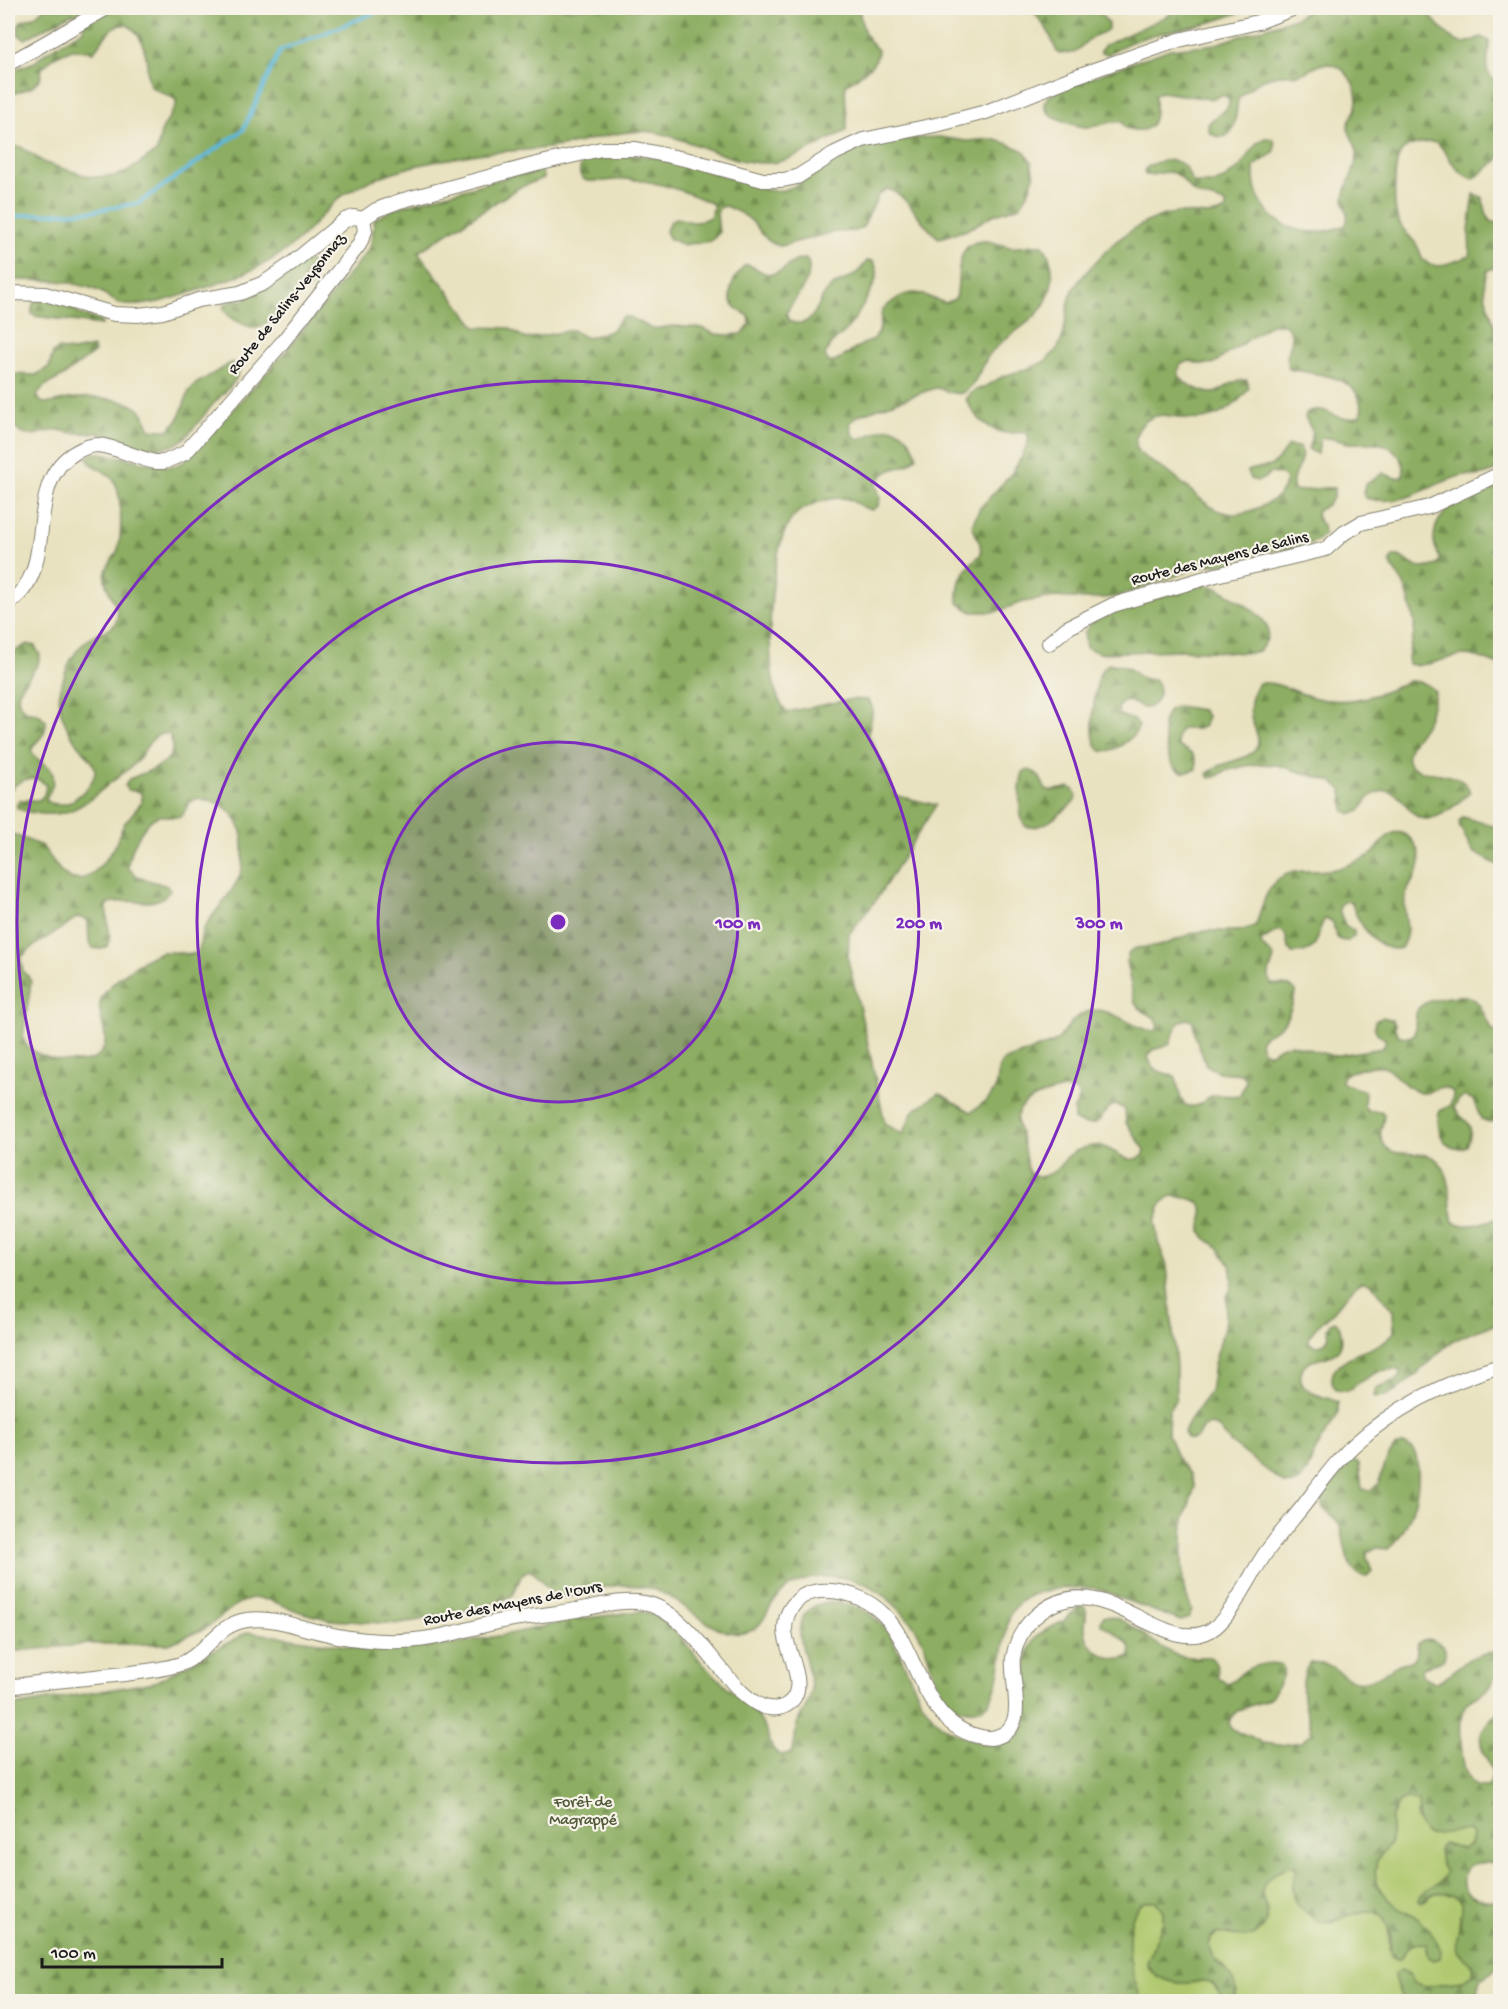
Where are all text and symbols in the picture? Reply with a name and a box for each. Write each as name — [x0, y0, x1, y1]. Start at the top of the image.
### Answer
street label: Route de Salins-Veysonnaz — [225, 230, 351, 380]
street label: Route des Mayens de Salins — [1130, 529, 1312, 591]
centre of rings — [548, 912, 568, 932]
text: 100 m — [715, 914, 761, 935]
text: 200 m — [896, 914, 942, 935]
text: 300 m — [1075, 914, 1123, 935]
street label: Route des Mayens de l'Ours — [422, 1578, 605, 1632]
park label: Forêt de Magrappé — [549, 1794, 618, 1831]
scale bar — [42, 1931, 222, 1969]
text: 100 m — [50, 1944, 96, 1965]

